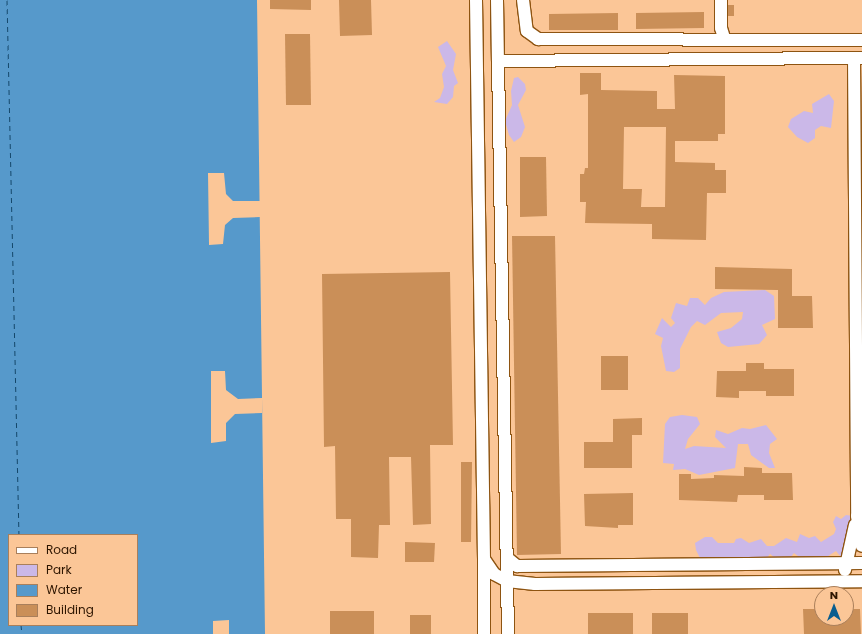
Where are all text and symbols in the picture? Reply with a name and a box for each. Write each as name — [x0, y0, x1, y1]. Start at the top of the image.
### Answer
legend — [8, 534, 138, 626]
text: Road — [46, 541, 77, 558]
text: Park — [46, 561, 72, 578]
text: Water — [46, 581, 82, 598]
north arrow — [814, 586, 854, 626]
text: N — [830, 587, 838, 603]
text: Building — [46, 601, 94, 618]

